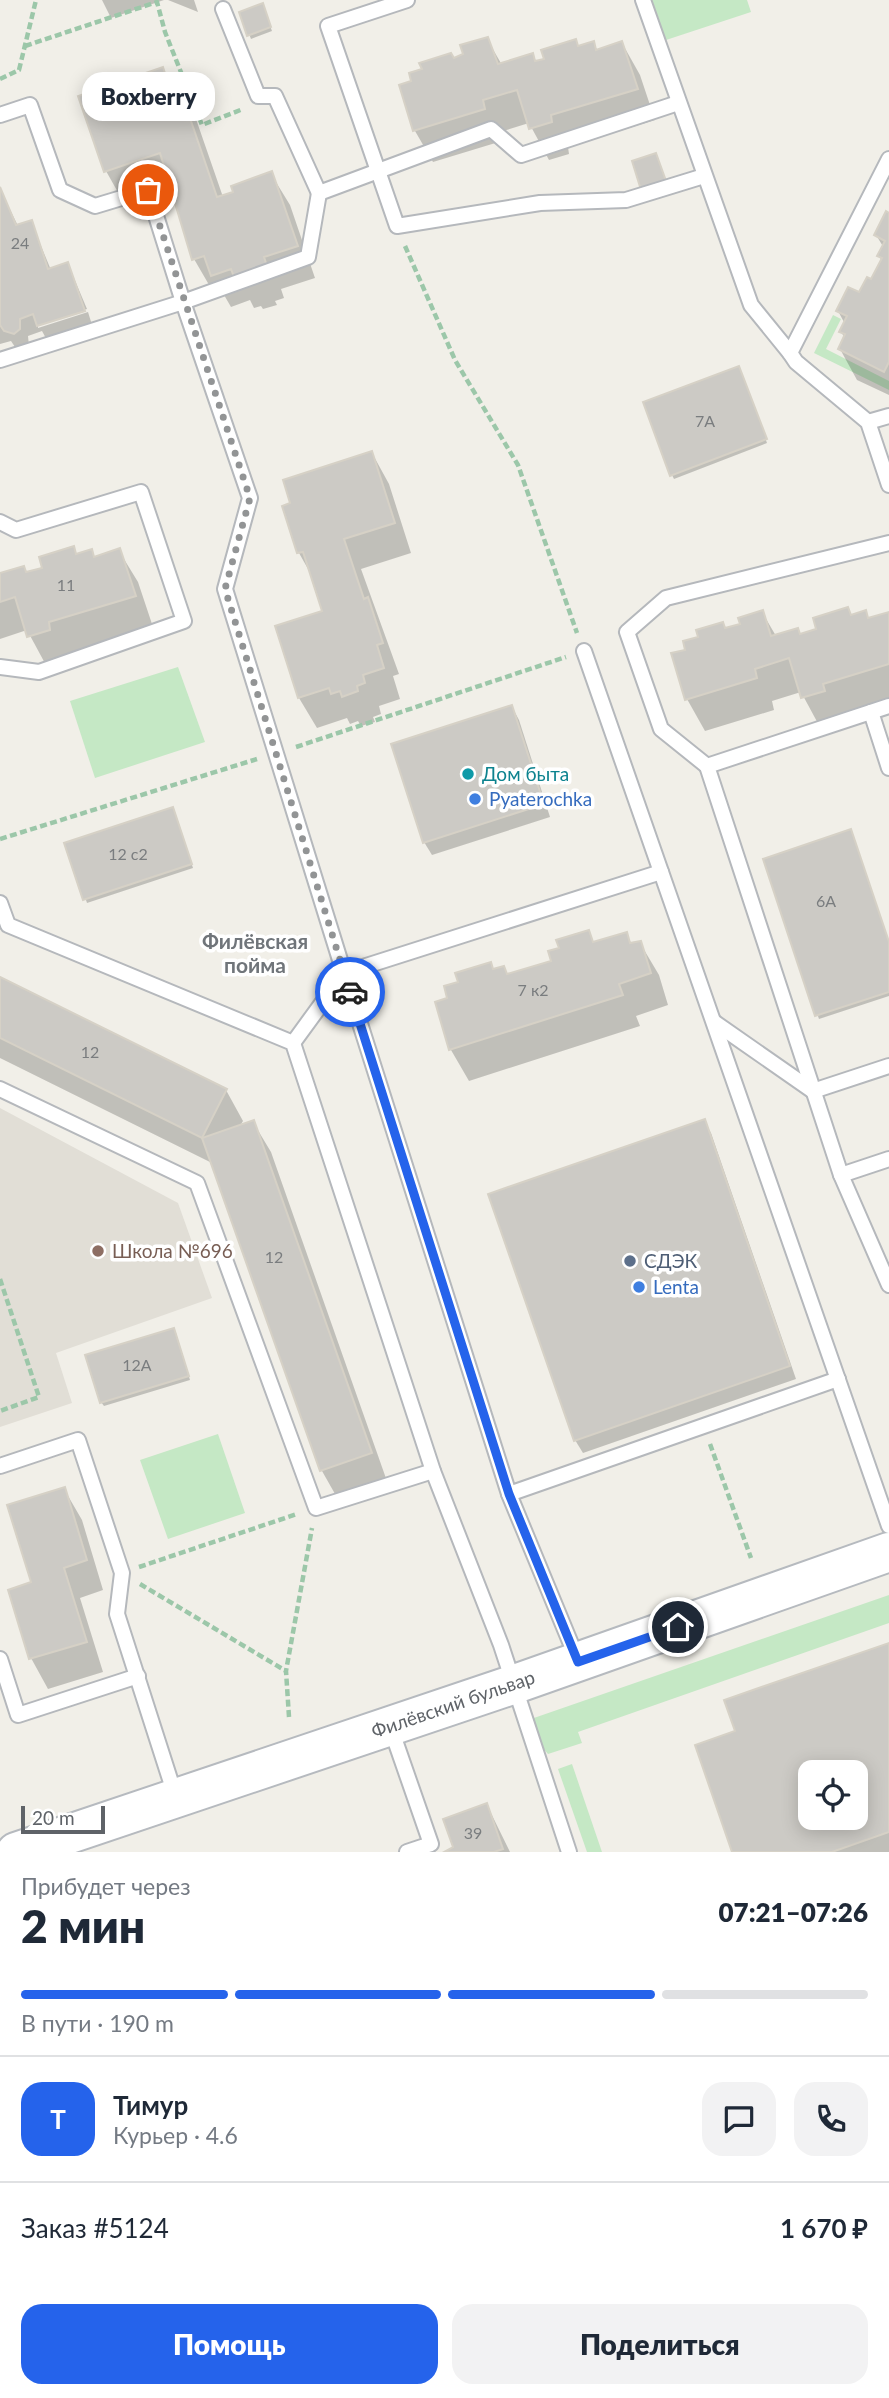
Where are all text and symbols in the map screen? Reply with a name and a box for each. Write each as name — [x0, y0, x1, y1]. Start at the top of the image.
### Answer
callout: Boxberry — [82, 71, 214, 120]
text: Boxberry — [100, 82, 197, 110]
pin — [118, 160, 178, 220]
icon: bag — [129, 171, 167, 209]
house number: 24 — [11, 233, 29, 252]
house number: 7А — [695, 411, 715, 430]
house number: 11 — [57, 575, 75, 594]
place label: Дом быта — [482, 762, 569, 785]
marker: Дом быта — [460, 766, 476, 782]
place label: Pyaterochka — [489, 787, 592, 810]
marker: Pyaterochka — [467, 791, 483, 807]
house number: 12 с2 — [108, 844, 148, 863]
house number: 6А — [816, 891, 836, 910]
district label: Филёвская пойма — [202, 928, 308, 977]
courier — [315, 957, 385, 1027]
icon: car — [331, 973, 369, 1011]
house number: 7 к2 — [518, 980, 548, 999]
house number: 12 — [81, 1042, 99, 1061]
place label: Школа №696 — [112, 1239, 233, 1262]
marker: Школа №696 — [90, 1243, 106, 1259]
house number: 12 — [265, 1247, 283, 1266]
place label: СДЭК — [644, 1249, 697, 1272]
marker: СДЭК — [622, 1253, 638, 1269]
place label: Lenta — [653, 1275, 699, 1298]
marker: Lenta — [631, 1279, 647, 1295]
house number: 12А — [122, 1355, 152, 1374]
pin — [648, 1597, 708, 1657]
icon: home — [659, 1608, 697, 1646]
street label: Филёвский бульвар — [368, 1665, 538, 1742]
map controls — [798, 1760, 868, 1830]
button: locate — [798, 1760, 868, 1830]
scale bar — [21, 1803, 105, 1835]
text: 20 m — [32, 1806, 75, 1829]
house number: 39 — [464, 1823, 482, 1842]
text: Прибудет через — [21, 1872, 191, 1900]
text: 07:21–07:26 — [718, 1896, 868, 1928]
text: 2 мин — [21, 1898, 145, 1953]
text: В пути · 190 m — [21, 2009, 174, 2037]
button: chat — [702, 2082, 776, 2156]
button: phone — [794, 2082, 868, 2156]
text: Тимур — [113, 2089, 188, 2121]
text: Т — [50, 2103, 66, 2135]
text: Курьер · 4.6 — [113, 2121, 238, 2149]
text: Заказ #5124 — [21, 2212, 169, 2244]
text: 1 670 ₽ — [780, 2212, 868, 2244]
button: Помощь — [21, 2304, 438, 2384]
button: Поделиться — [452, 2304, 868, 2384]

